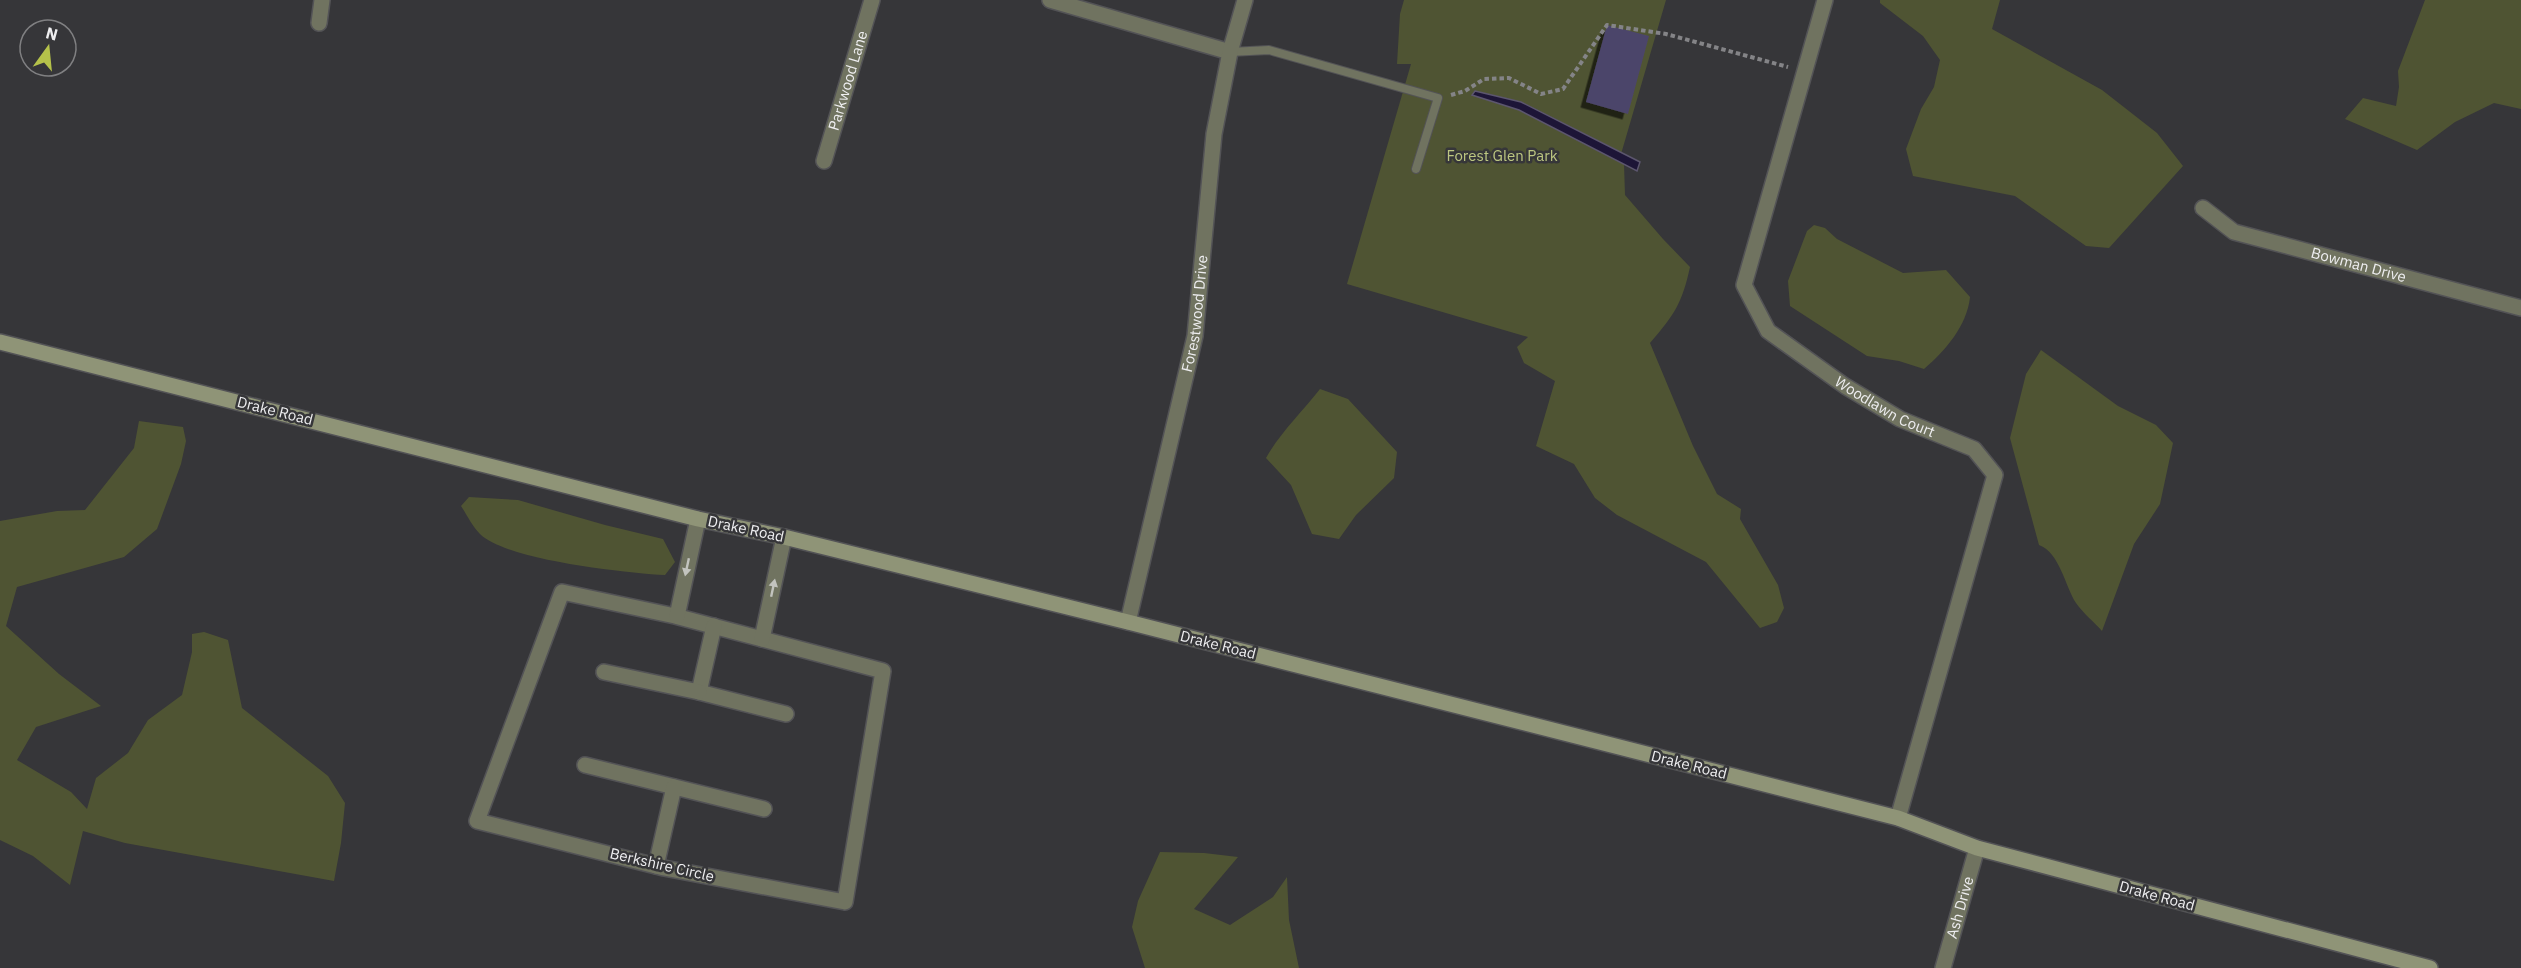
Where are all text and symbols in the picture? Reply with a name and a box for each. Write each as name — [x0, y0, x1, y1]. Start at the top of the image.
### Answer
north arrow — [18, 18, 78, 78]
text: N — [44, 22, 60, 45]
street label: Parkwood Lane — [824, 28, 871, 133]
park label: Forest Glen Park — [1446, 146, 1558, 165]
street label: Bowman Drive — [2309, 243, 2408, 286]
street label: Forestwood Drive — [1177, 254, 1212, 374]
street label: Woodlawn Court — [1831, 372, 1938, 441]
street label: Drake Road — [235, 392, 315, 429]
street label: Drake Road — [706, 511, 786, 546]
one-way arrow — [682, 558, 691, 577]
one-way arrow — [768, 579, 778, 597]
street label: Drake Road — [1178, 626, 1258, 663]
street label: Drake Road — [1649, 746, 1729, 783]
street label: Berkshire Circle — [608, 843, 716, 886]
street label: Ash Drive — [1942, 874, 1978, 941]
street label: Drake Road — [2117, 876, 2197, 915]

